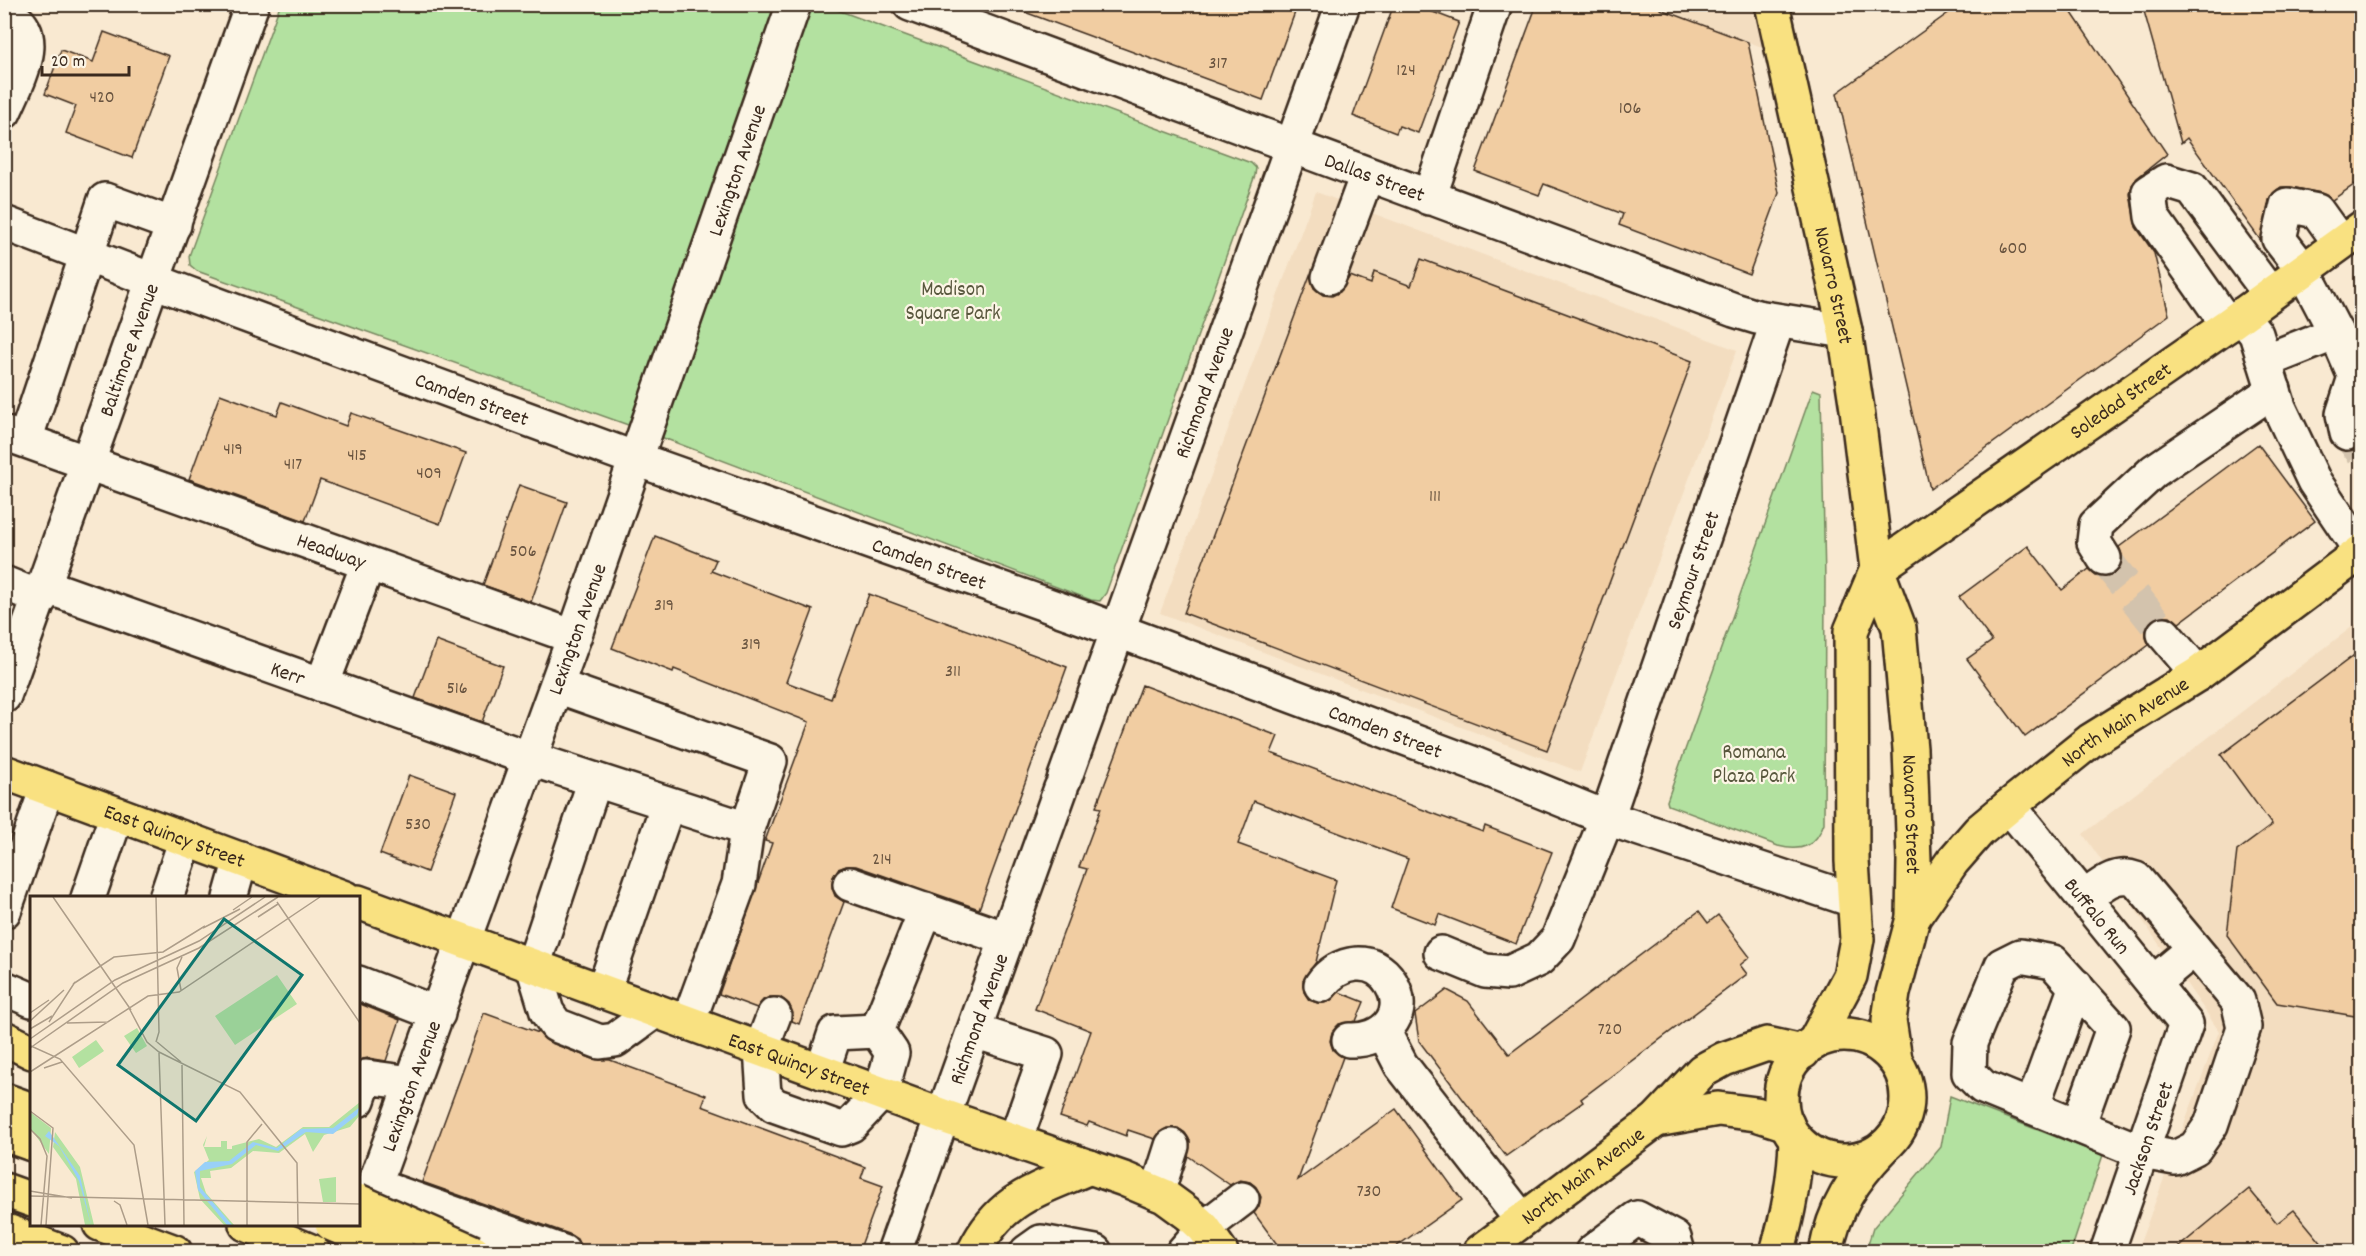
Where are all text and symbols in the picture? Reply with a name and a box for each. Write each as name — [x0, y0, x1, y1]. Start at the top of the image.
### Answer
scale bar — [42, 39, 129, 77]
text: 20 m — [51, 50, 85, 75]
house number: 317 — [1209, 52, 1228, 77]
house number: 124 — [1396, 59, 1416, 84]
house number: 420 — [89, 86, 115, 111]
house number: 106 — [1619, 97, 1641, 122]
street label: Lexington Avenue — [702, 101, 776, 241]
street label: Dallas Street — [1319, 147, 1429, 212]
street label: Navarro Street — [1804, 224, 1859, 347]
house number: 600 — [1999, 237, 2027, 262]
park label: Madison Square Park — [905, 276, 1001, 330]
street label: Baltimore Avenue — [93, 280, 169, 421]
street label: Richmond Avenue — [1169, 323, 1244, 463]
street label: Soledad Street — [2065, 356, 2179, 449]
street label: Camden Street — [410, 367, 533, 436]
house number: 419 — [223, 438, 243, 463]
house number: 415 — [347, 444, 367, 469]
house number: 417 — [284, 453, 302, 478]
house number: 409 — [416, 462, 442, 487]
house number: 111 — [1429, 485, 1441, 510]
street label: Seymour Street — [1661, 508, 1729, 634]
street label: Headway — [292, 527, 370, 579]
street label: Camden Street — [867, 532, 990, 600]
house number: 506 — [510, 540, 536, 565]
street label: Lexington Avenue — [542, 560, 616, 700]
house number: 319 — [654, 594, 674, 619]
house number: 319 — [741, 633, 761, 658]
street label: Kerr — [266, 655, 309, 695]
house number: 311 — [945, 660, 961, 685]
street label: North Main Avenue — [2056, 671, 2196, 776]
house number: 516 — [446, 677, 468, 702]
street label: Camden Street — [1323, 699, 1446, 769]
park label: Romana Plaza Park — [1713, 739, 1795, 793]
street label: Navarro Street — [1892, 754, 1926, 875]
street label: East Quincy Street — [99, 798, 249, 878]
house number: 530 — [405, 813, 431, 838]
house number: 214 — [872, 848, 892, 873]
street label: Buffalo Run — [2055, 872, 2136, 962]
inset map — [30, 896, 360, 1226]
street label: Richmond Avenue — [943, 950, 1018, 1090]
street label: Lexington Avenue — [376, 1017, 451, 1156]
house number: 720 — [1598, 1018, 1622, 1043]
street label: East Quincy Street — [723, 1027, 873, 1106]
street label: Jackson Street — [2116, 1078, 2183, 1200]
street label: North Main Avenue — [1516, 1121, 1652, 1234]
house number: 730 — [1357, 1180, 1381, 1205]

